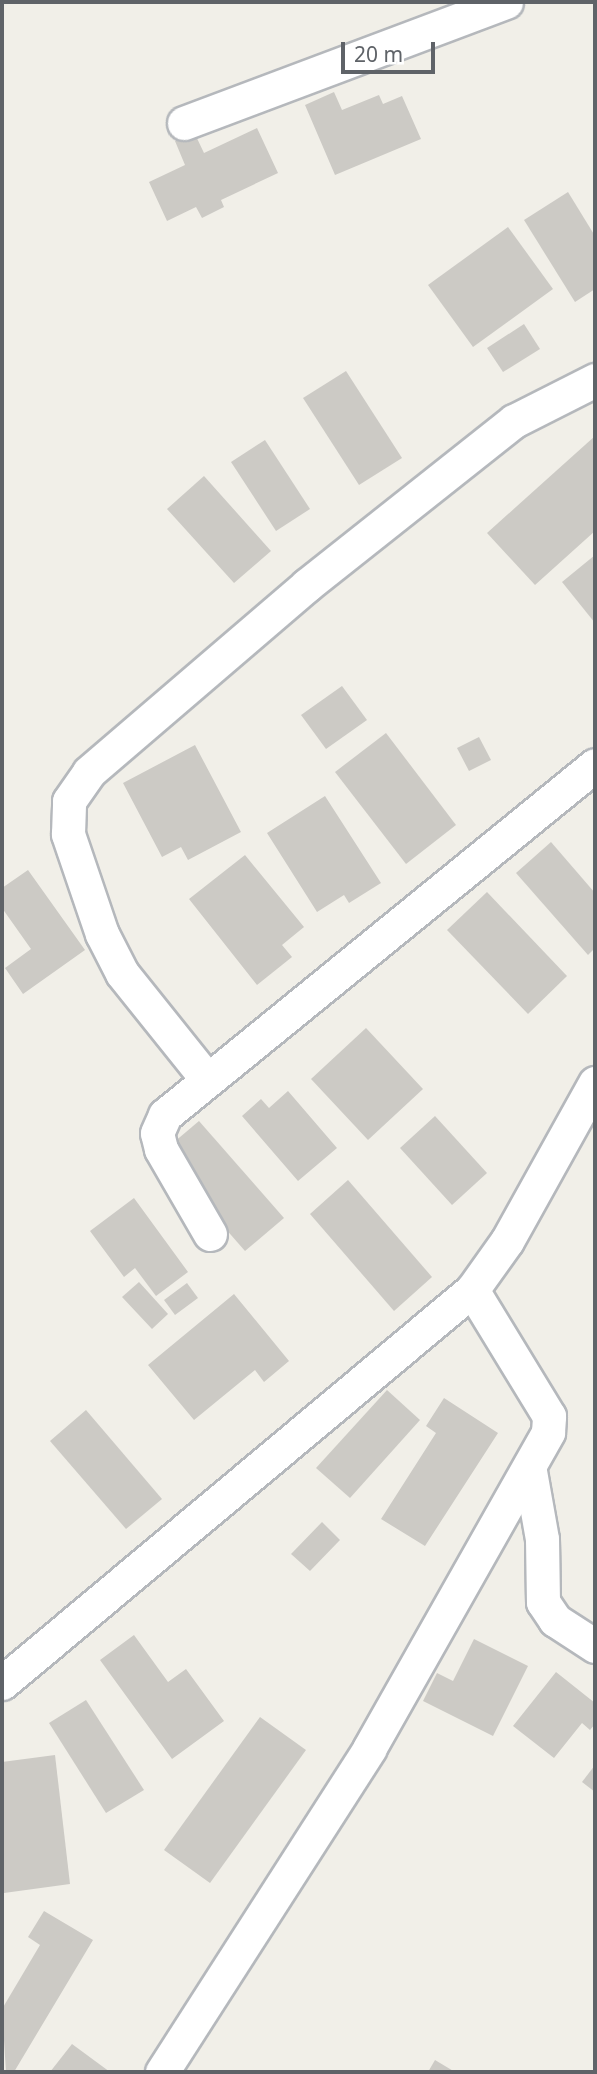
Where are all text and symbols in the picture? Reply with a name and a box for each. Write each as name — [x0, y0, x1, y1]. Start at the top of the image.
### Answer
scale bar — [345, 28, 440, 72]
text: 20 m — [354, 40, 403, 68]

